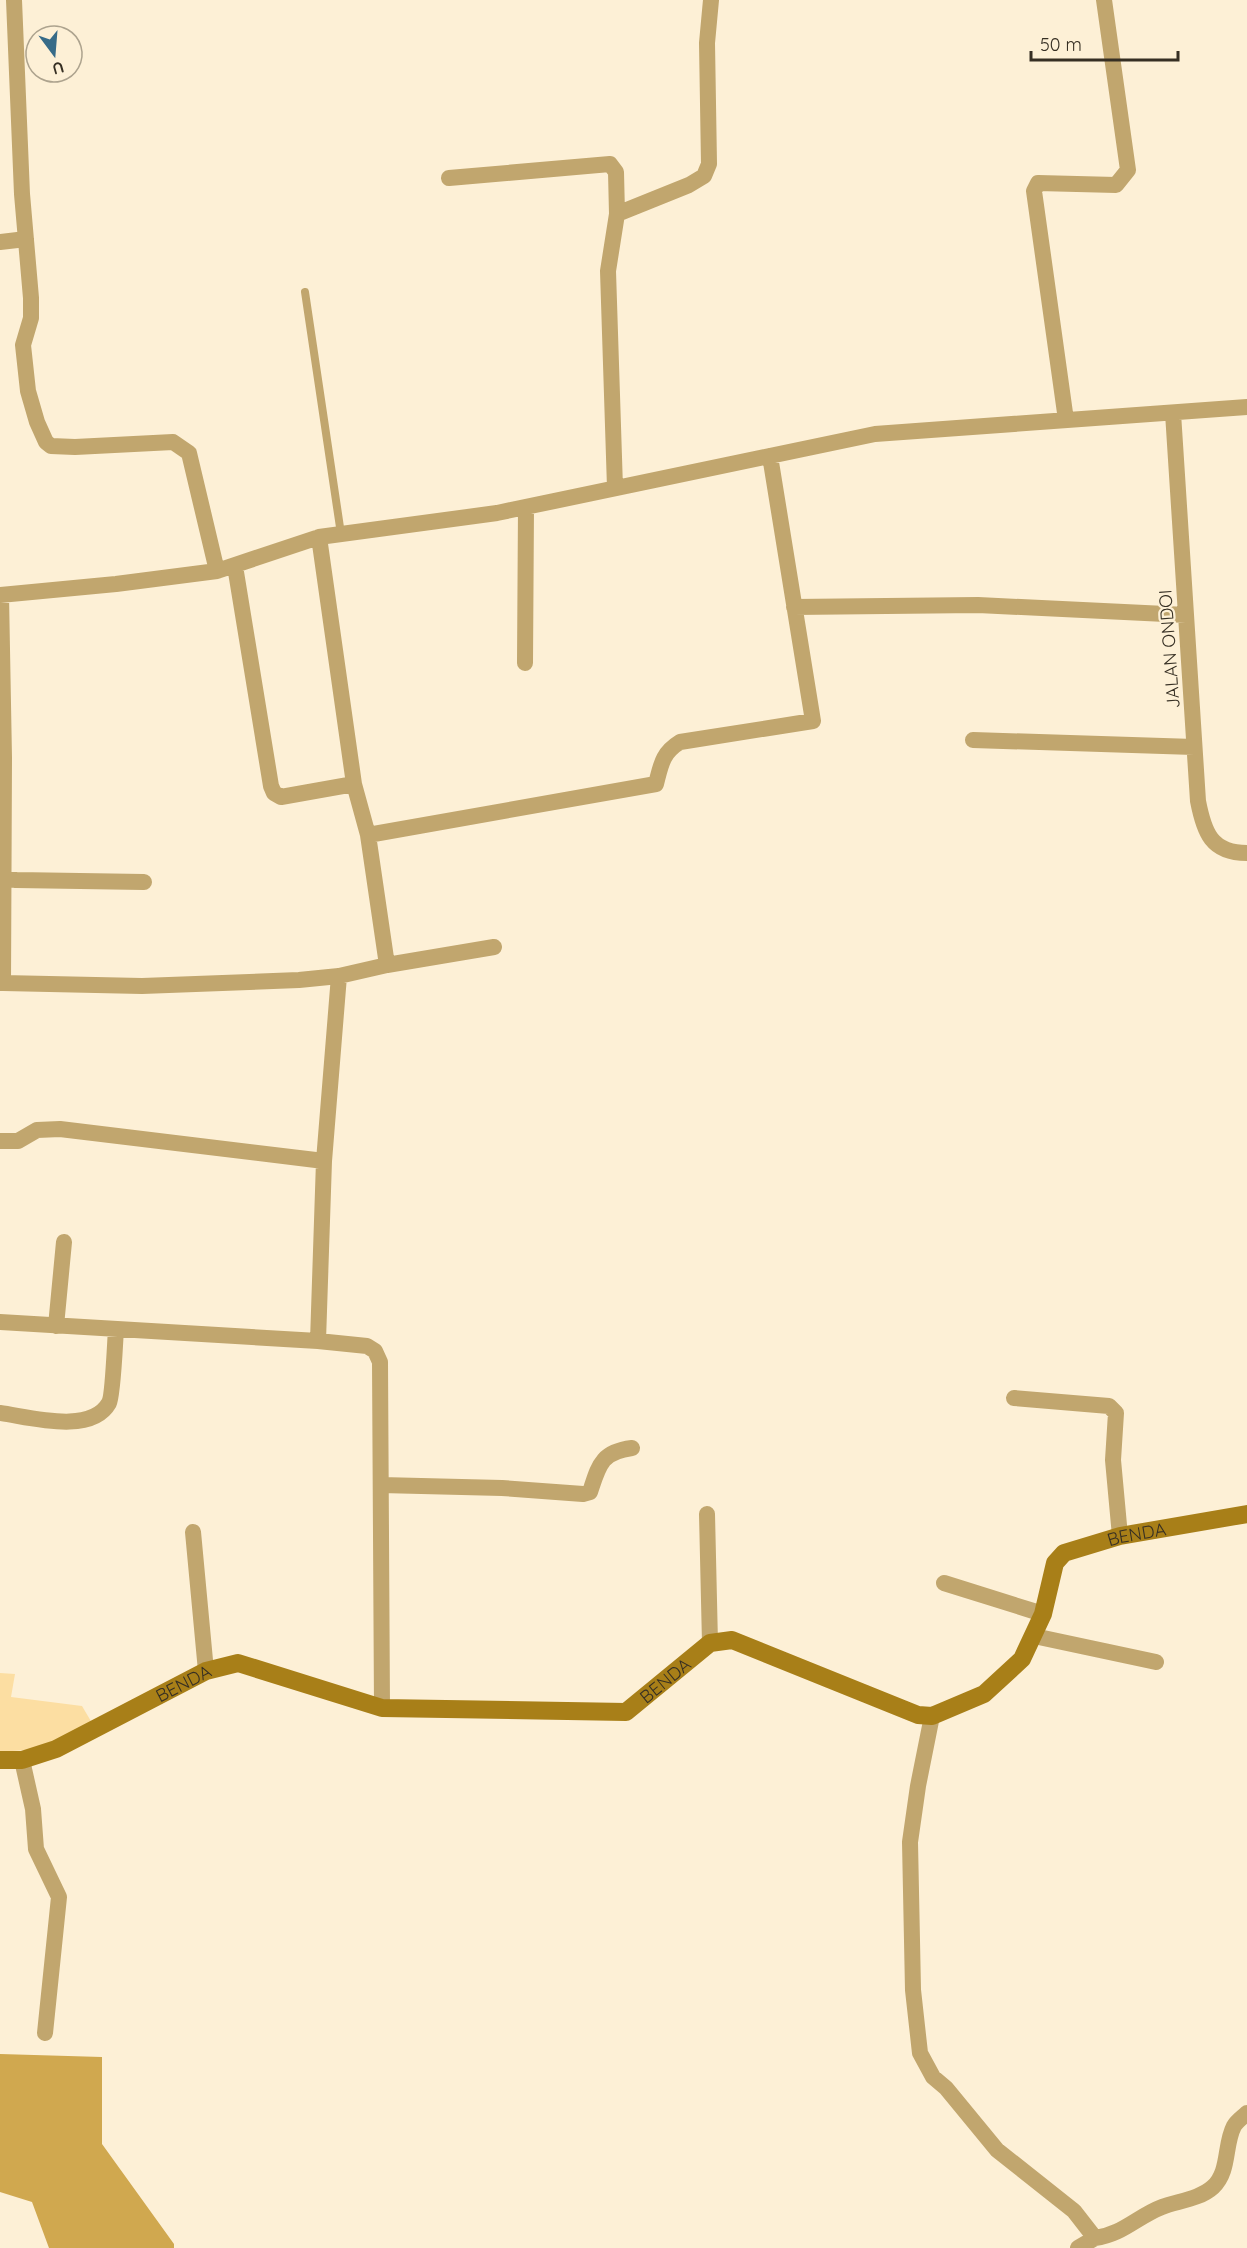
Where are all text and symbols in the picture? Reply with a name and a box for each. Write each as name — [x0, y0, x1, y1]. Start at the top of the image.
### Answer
north arrow — [24, 24, 84, 84]
scale bar — [1031, 24, 1178, 62]
text: 50 m — [1040, 33, 1082, 56]
text: U — [50, 57, 66, 80]
street label: JALAN ONDOI — [1153, 589, 1185, 709]
street label: BENDA — [1104, 1517, 1168, 1551]
street label: BENDA — [635, 1652, 695, 1708]
street label: BENDA — [151, 1659, 215, 1707]

